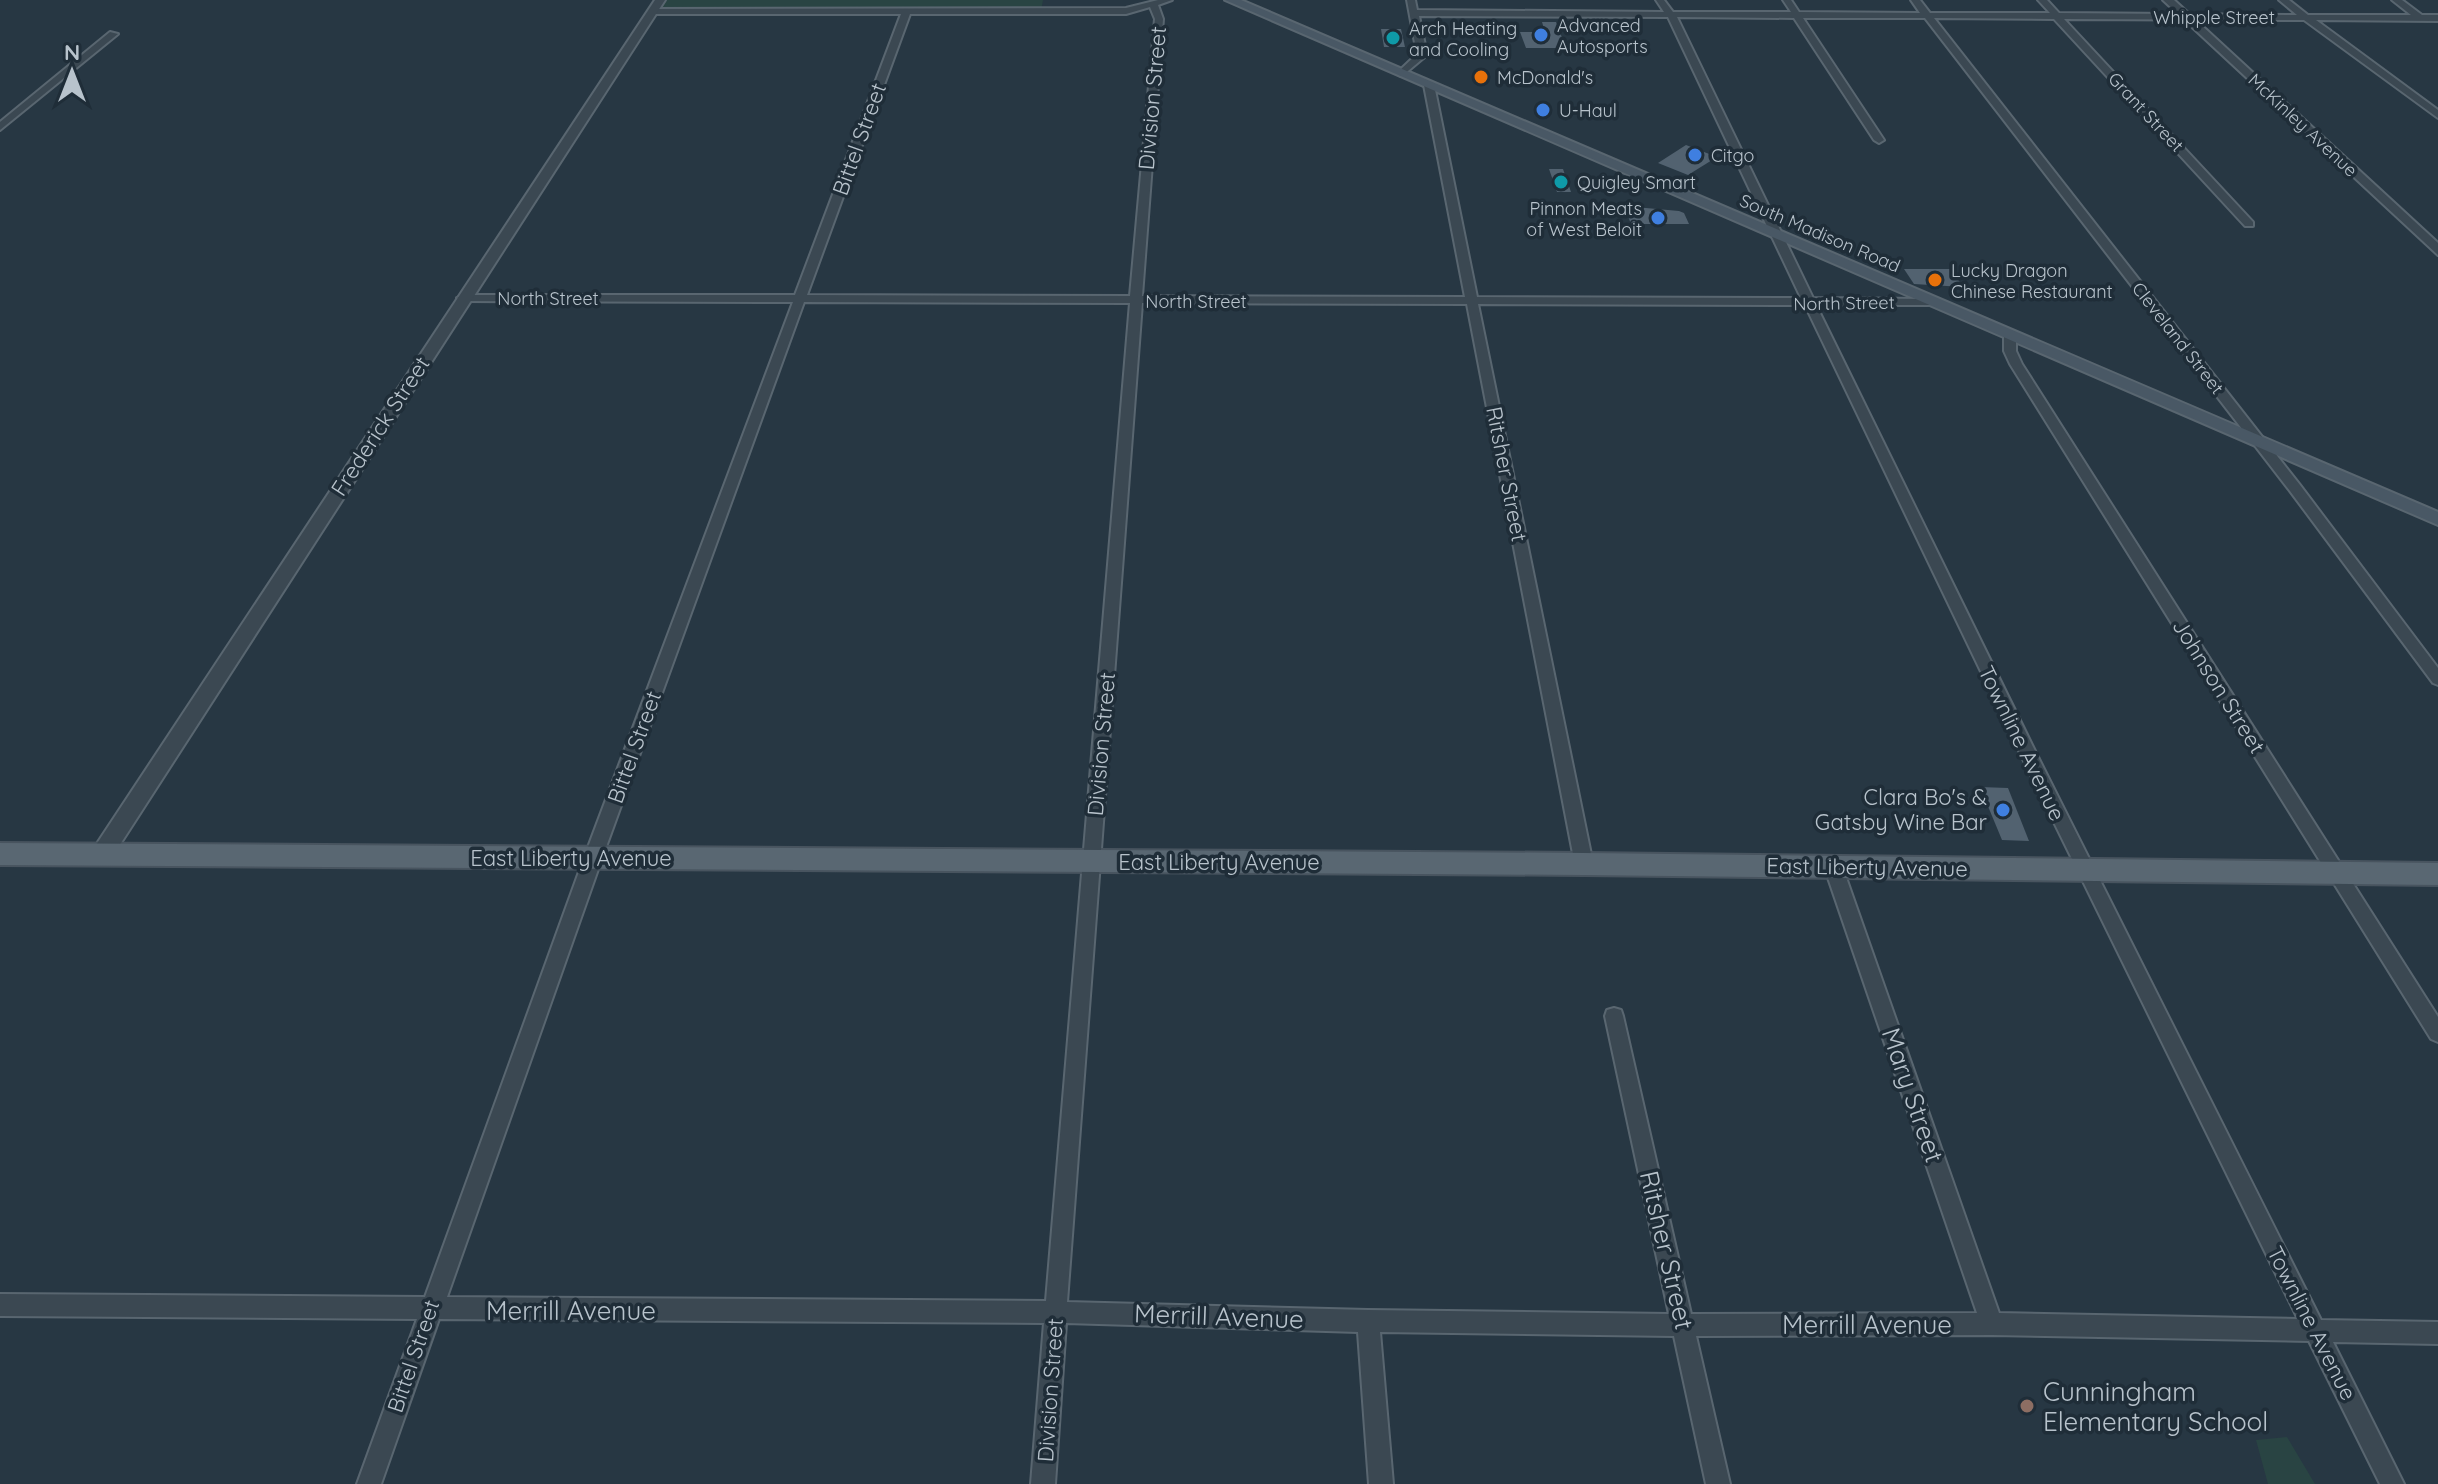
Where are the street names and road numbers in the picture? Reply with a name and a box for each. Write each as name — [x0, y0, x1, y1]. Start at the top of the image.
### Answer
street label: Whipple Street — [2153, 6, 2275, 29]
street label: Division Street — [1132, 25, 1172, 171]
street label: Grant Street — [2103, 67, 2189, 157]
street label: McKinley Avenue — [2243, 68, 2363, 182]
street label: Bittel Street — [826, 79, 892, 199]
street label: South Madison Road — [1736, 189, 1904, 277]
street label: Cleveland Street — [2127, 277, 2229, 399]
street label: North Street — [497, 287, 599, 310]
street label: North Street — [1145, 290, 1247, 313]
street label: North Street — [1793, 291, 1895, 315]
street label: Frederick Street — [324, 351, 436, 501]
street label: Ritsher Street — [1480, 404, 1534, 544]
street label: Johnson Street — [2166, 613, 2272, 759]
street label: Townline Avenue — [1972, 661, 2072, 825]
street label: Division Street — [1081, 671, 1121, 817]
street label: Bittel Street — [601, 687, 667, 807]
street label: East Liberty Avenue — [470, 844, 672, 872]
street label: East Liberty Avenue — [1118, 848, 1320, 876]
street label: East Liberty Avenue — [1766, 851, 1968, 883]
street label: Mary Street — [1875, 1023, 1951, 1167]
street label: Ritsher Street — [1633, 1167, 1701, 1333]
street label: Townline Avenue — [2261, 1241, 2363, 1405]
street label: Merrill Avenue — [486, 1294, 656, 1327]
street label: Bittel Street — [381, 1296, 445, 1416]
street label: Merrill Avenue — [1134, 1297, 1304, 1335]
street label: Merrill Avenue — [1782, 1308, 1952, 1341]
street label: Division Street — [1031, 1317, 1069, 1463]

